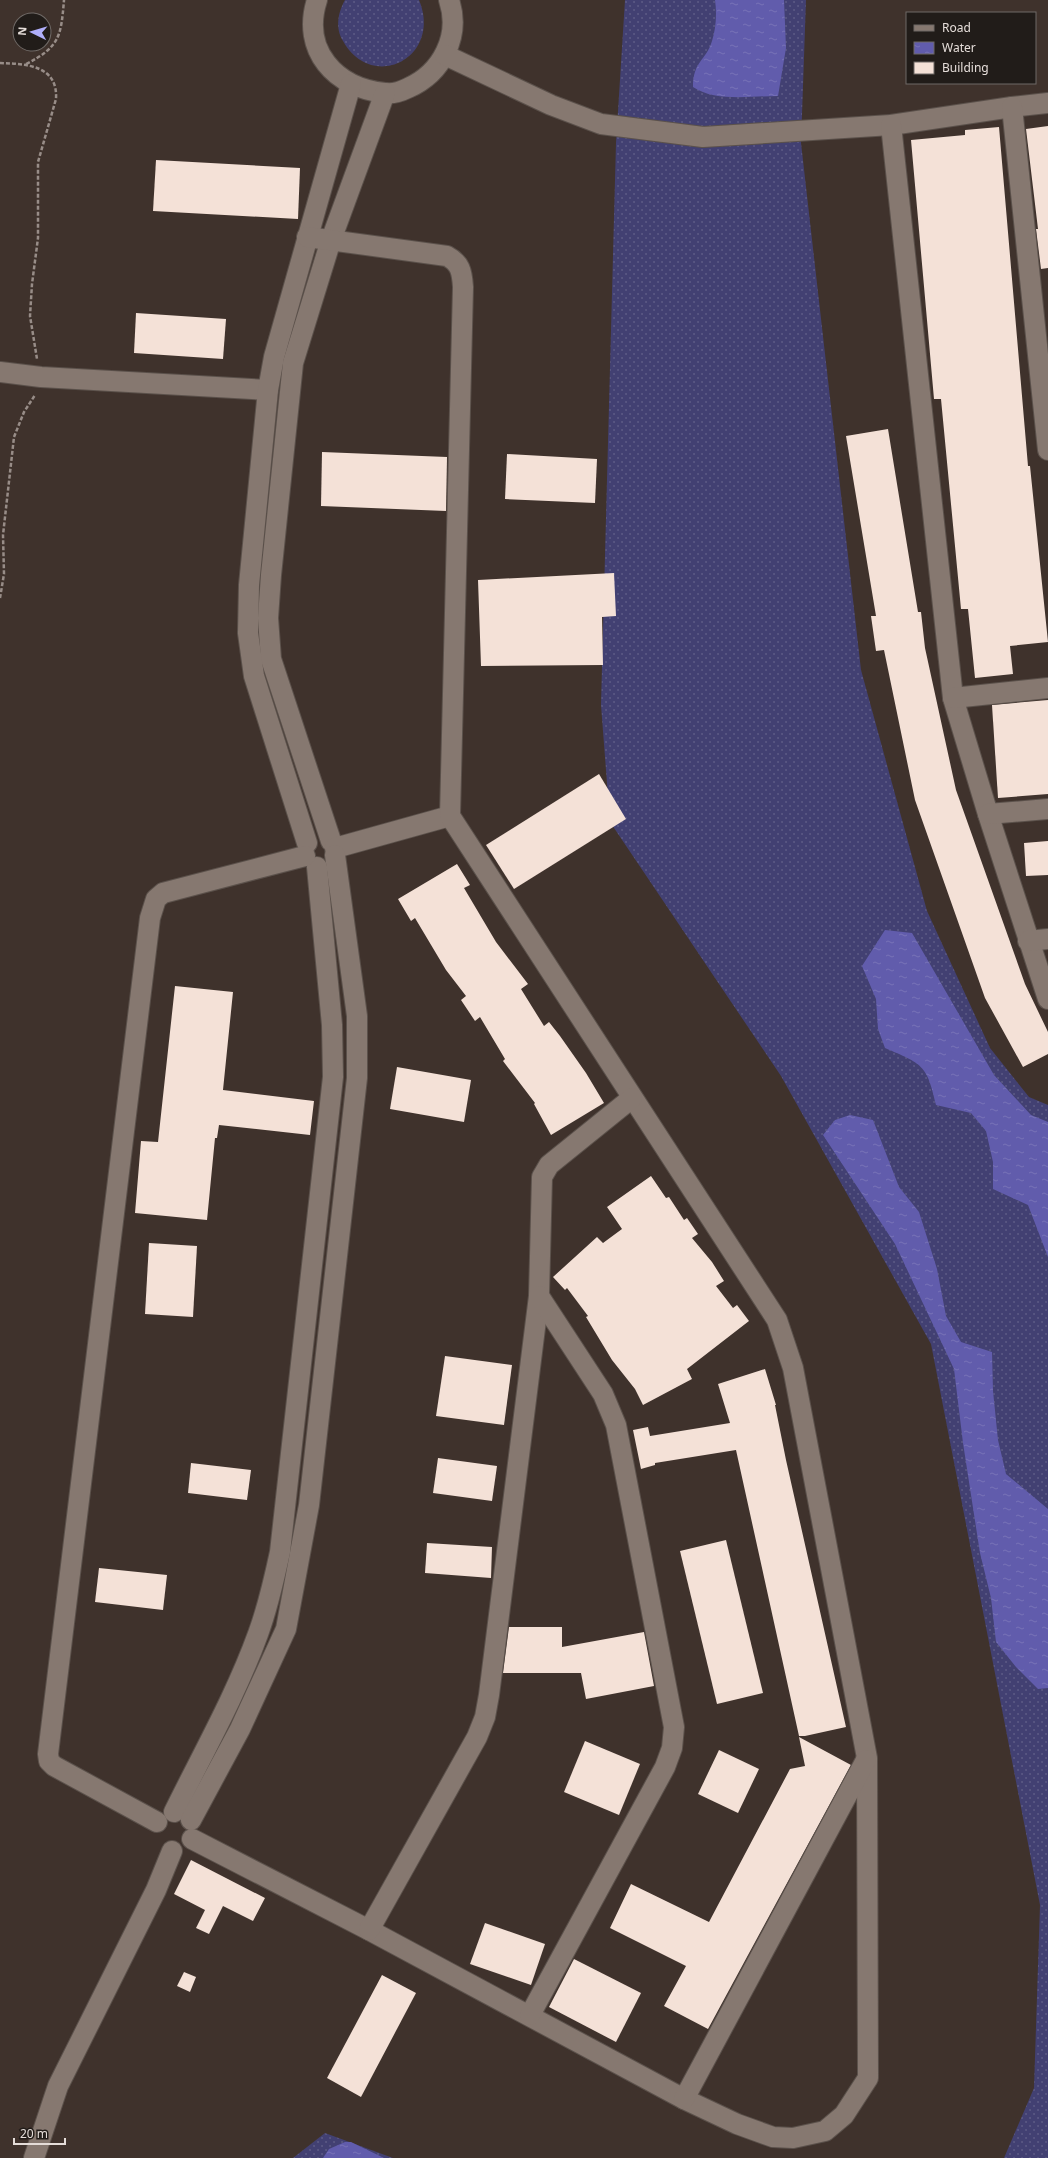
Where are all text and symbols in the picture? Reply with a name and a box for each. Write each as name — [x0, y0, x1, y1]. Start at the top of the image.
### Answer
north arrow — [12, 12, 52, 52]
legend — [906, 12, 1036, 84]
text: Road — [942, 19, 971, 36]
text: N — [14, 26, 29, 36]
text: Water — [942, 39, 976, 56]
text: Building — [942, 59, 989, 76]
scale bar — [14, 2120, 65, 2146]
text: 20 m — [20, 2125, 48, 2142]

